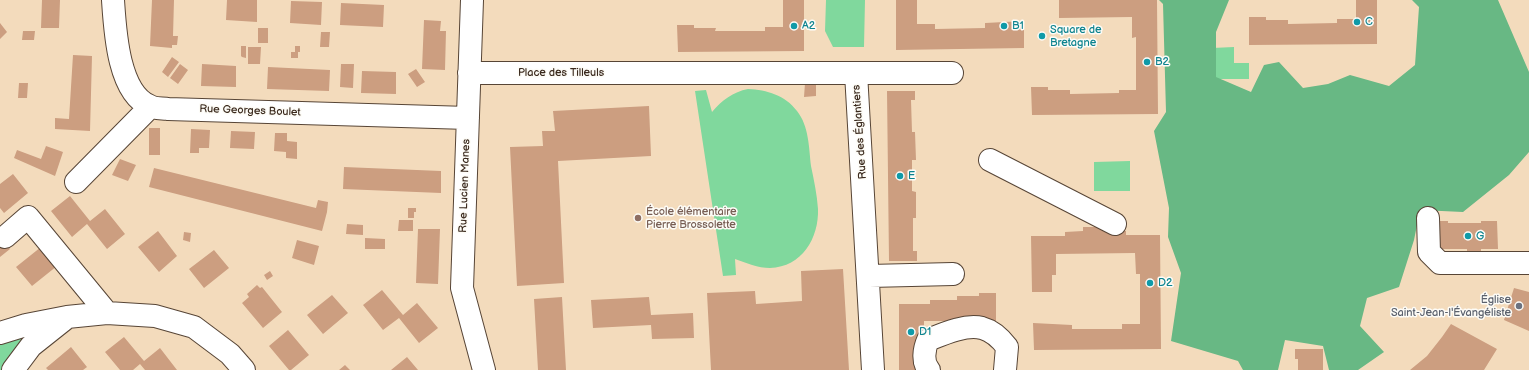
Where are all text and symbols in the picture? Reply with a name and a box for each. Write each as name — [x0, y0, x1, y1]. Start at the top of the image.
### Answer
place label: C — [1365, 15, 1373, 29]
marker: C — [1352, 17, 1362, 27]
place label: A2 — [802, 19, 815, 33]
place label: B1 — [1012, 19, 1024, 33]
marker: A2 — [789, 21, 799, 31]
marker: B1 — [999, 21, 1009, 31]
place label: Square de Bretagne — [1050, 23, 1102, 49]
marker: Square de Bretagne — [1037, 31, 1047, 41]
place label: B2 — [1155, 55, 1169, 69]
marker: B2 — [1142, 57, 1152, 67]
street label: Place des Tilleuls — [518, 66, 604, 80]
street label: Rue des Églantiers — [850, 84, 870, 180]
street label: Rue Georges Boulet — [199, 103, 301, 119]
street label: Rue Lucien Manes — [457, 139, 473, 233]
place label: E — [908, 169, 915, 183]
marker: E — [895, 171, 905, 181]
place label: École élémentaire Pierre Brossolette — [646, 205, 737, 231]
marker: École élémentaire Pierre Brossolette — [633, 213, 643, 223]
place label: G — [1476, 229, 1484, 243]
marker: G — [1463, 231, 1473, 241]
place label: D2 — [1158, 276, 1173, 290]
marker: D2 — [1145, 278, 1155, 288]
place label: Église Saint-Jean-l'Évangéliste — [1391, 293, 1511, 319]
marker: Église Saint-Jean-l'Évangéliste — [1514, 301, 1524, 311]
place label: D1 — [919, 325, 931, 339]
marker: D1 — [906, 327, 916, 337]

